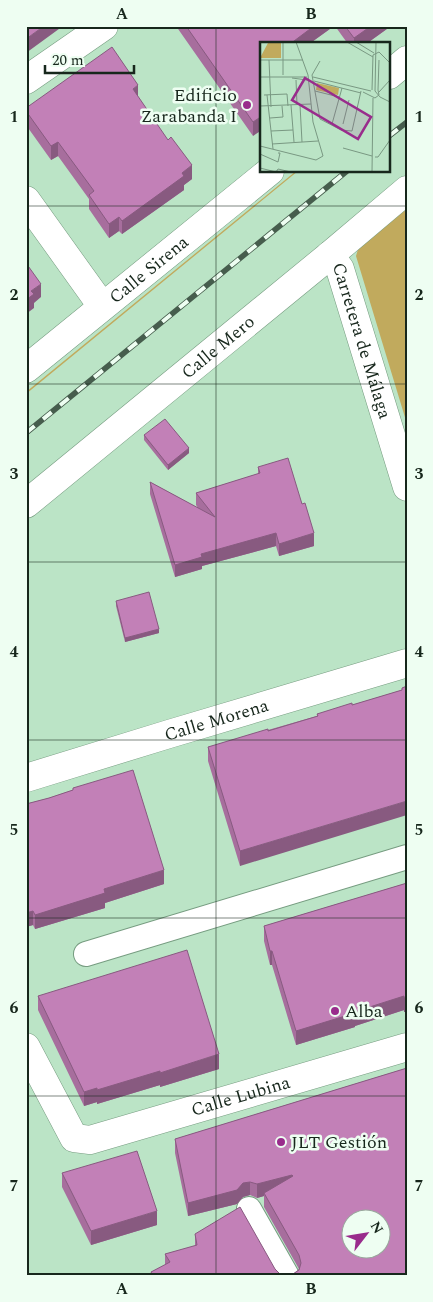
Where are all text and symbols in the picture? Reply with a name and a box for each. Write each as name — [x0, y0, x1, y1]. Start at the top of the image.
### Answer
text: A — [116, 2, 129, 26]
text: B — [305, 2, 317, 26]
scale bar — [45, 42, 134, 74]
inset map — [260, 42, 390, 172]
text: 20 m — [52, 49, 84, 72]
place label: Edificio Zarabanda I — [141, 82, 237, 130]
marker: Edificio Zarabanda I — [241, 99, 253, 111]
text: 1 — [10, 105, 18, 129]
text: 1 — [415, 105, 423, 129]
street label: Calle Sirena — [103, 229, 195, 311]
street label: Carretera de Málaga — [325, 259, 398, 422]
text: 2 — [10, 283, 19, 307]
text: 2 — [415, 283, 424, 307]
street label: Calle Mero — [175, 309, 261, 386]
text: 3 — [10, 462, 19, 486]
text: 3 — [415, 462, 424, 486]
text: 4 — [10, 640, 19, 664]
text: 4 — [415, 640, 424, 664]
street label: Calle Morena — [161, 692, 272, 749]
text: 5 — [10, 818, 18, 842]
text: 5 — [415, 818, 423, 842]
text: 6 — [10, 996, 19, 1020]
text: 6 — [415, 996, 424, 1020]
place label: Alba — [345, 998, 383, 1025]
marker: Alba — [329, 1005, 341, 1017]
street label: Calle Lubina — [188, 1069, 294, 1124]
place label: JLT Gestión — [291, 1129, 387, 1156]
marker: JLT Gestión — [275, 1136, 287, 1148]
text: 7 — [10, 1174, 19, 1198]
text: 7 — [415, 1174, 424, 1198]
north arrow — [340, 1210, 390, 1260]
text: N — [365, 1217, 389, 1238]
text: A — [116, 1277, 129, 1301]
text: B — [305, 1277, 317, 1301]

